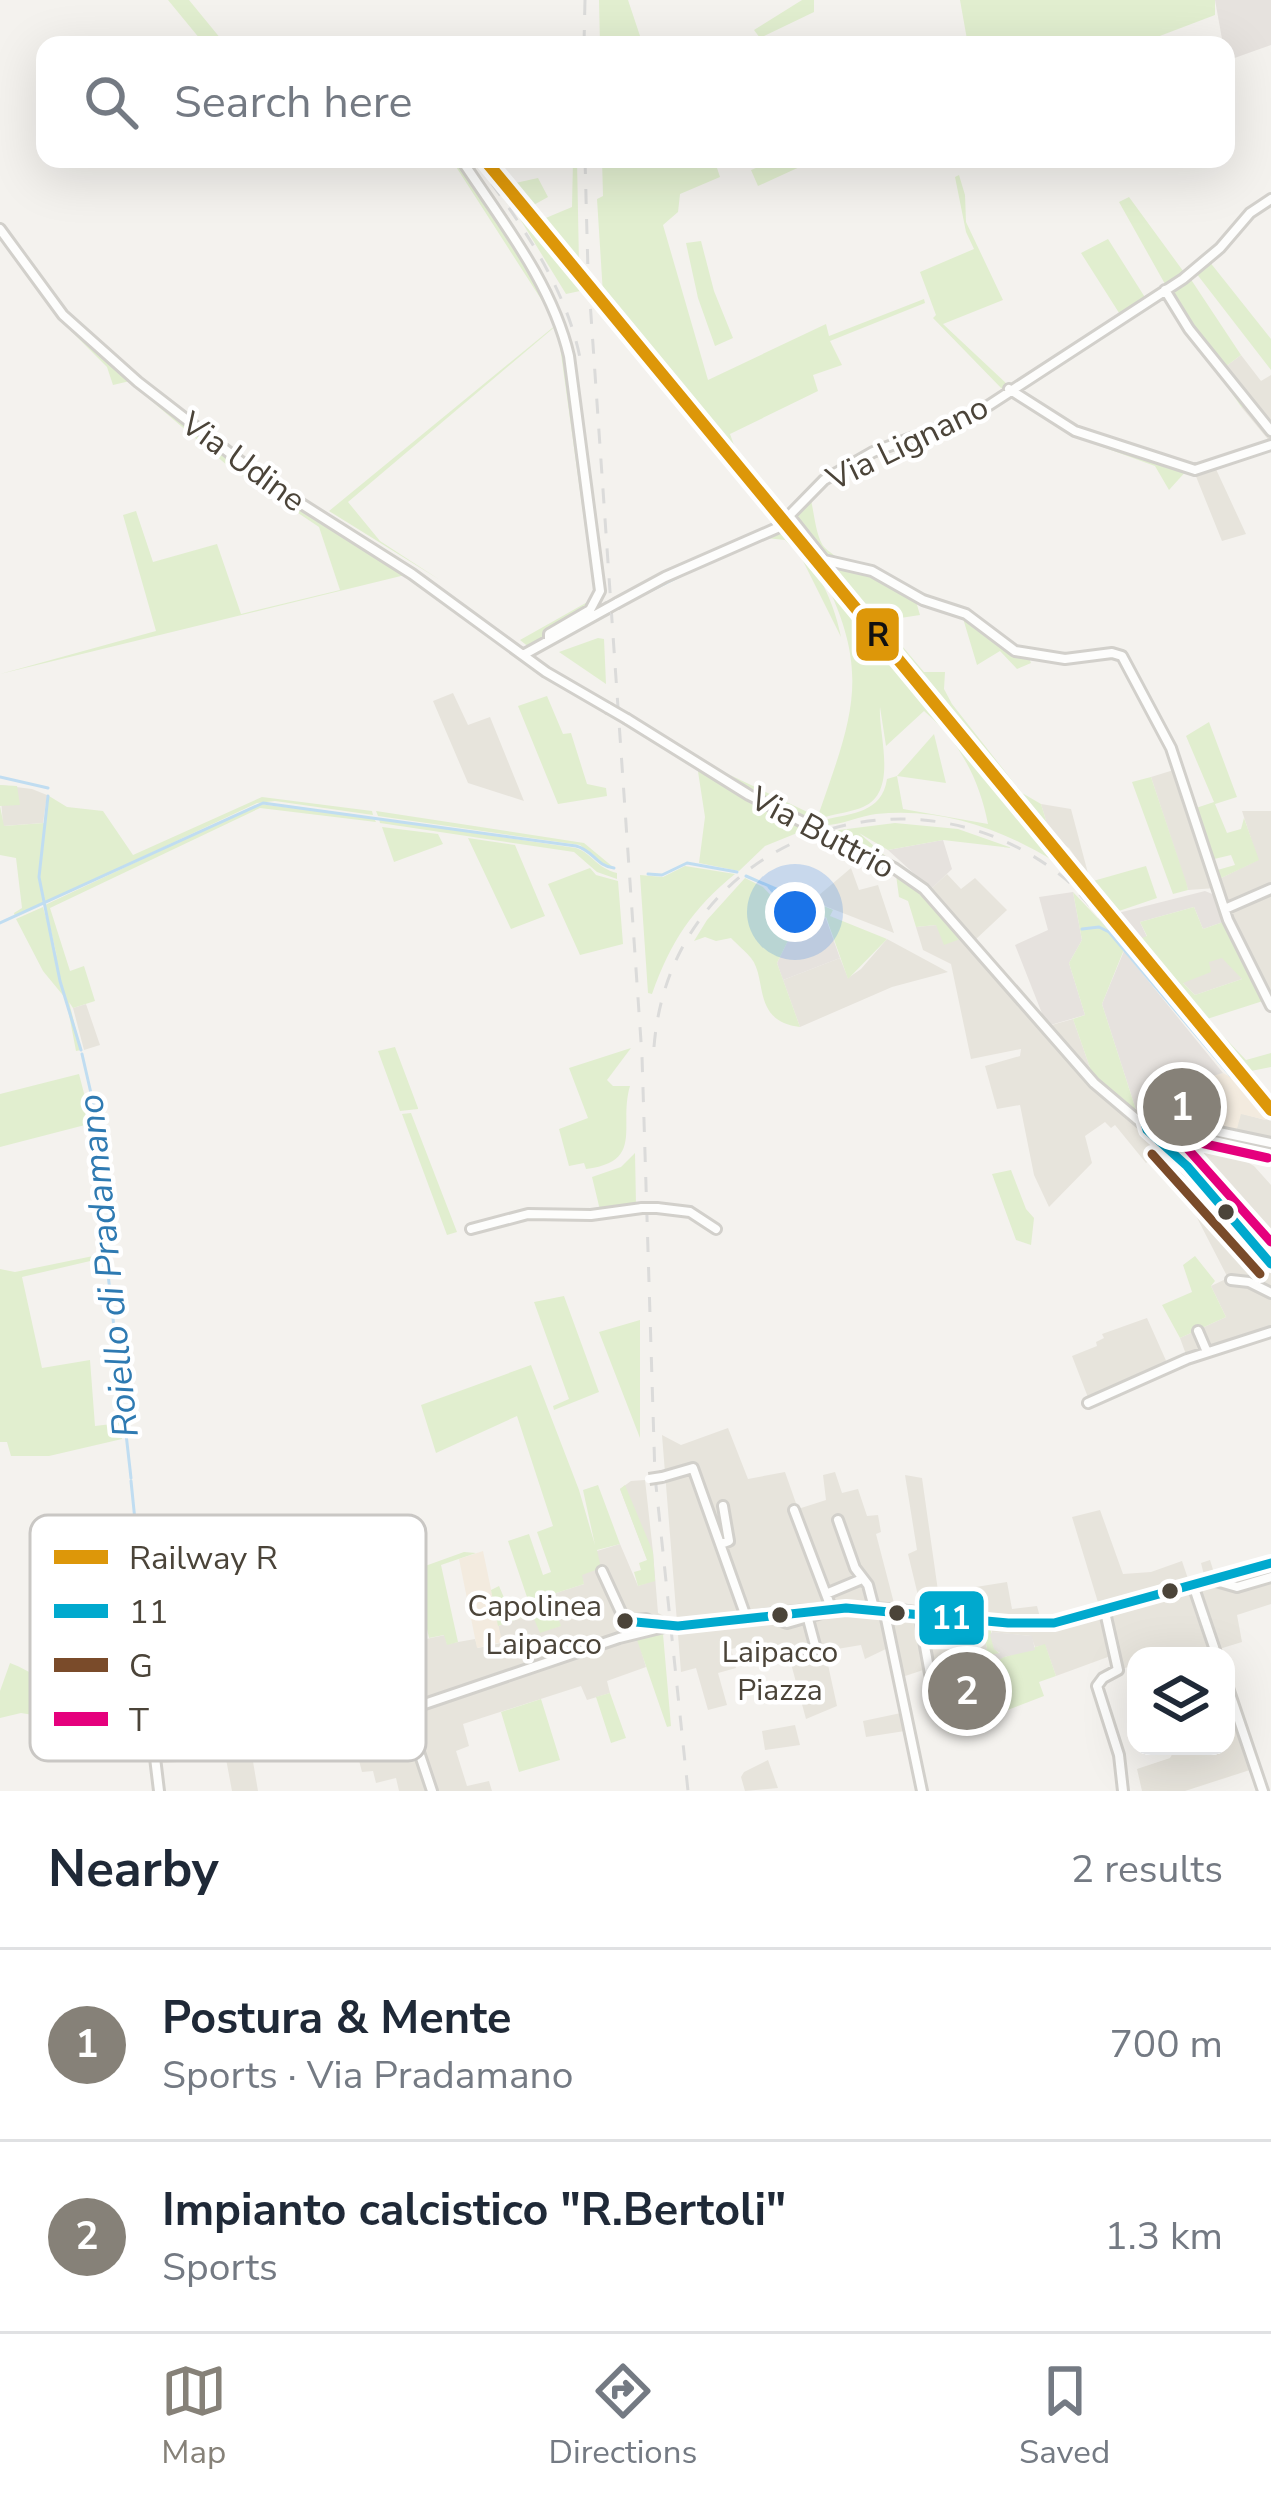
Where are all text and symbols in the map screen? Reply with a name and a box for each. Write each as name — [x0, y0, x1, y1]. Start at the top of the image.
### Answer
search box — [36, 36, 1235, 168]
icon: search — [78, 69, 144, 135]
text: Search here — [174, 72, 413, 133]
street label: Via Lignano — [818, 385, 996, 502]
street label: Via Udine — [171, 401, 314, 523]
line badge: R — [854, 606, 901, 663]
text: R — [867, 613, 890, 658]
street label: Via Buttrio — [741, 776, 902, 890]
your location — [765, 882, 825, 942]
pin: 1 — [1143, 1062, 1221, 1152]
water label: Roiello di Pradamano — [66, 1092, 151, 1440]
unlabelled marker — [1215, 1201, 1237, 1223]
legend — [30, 1515, 426, 1761]
text: Railway R — [129, 1536, 278, 1581]
unlabelled marker — [1159, 1580, 1181, 1602]
place label: Capolinea Laipacco — [467, 1586, 602, 1665]
line badge: 11 — [917, 1589, 986, 1647]
text: 11 — [129, 1590, 169, 1635]
text: 11 — [931, 1596, 971, 1641]
unlabelled marker — [886, 1602, 908, 1624]
marker: Laipacco Piazza — [769, 1604, 791, 1626]
marker: Capolinea Laipacco — [614, 1610, 636, 1632]
place label: Laipacco Piazza — [722, 1632, 838, 1711]
text: G — [129, 1644, 153, 1689]
pin: 2 — [928, 1646, 1006, 1736]
map controls — [1127, 1647, 1235, 1755]
button: layers — [1127, 1647, 1235, 1755]
text: T — [129, 1698, 149, 1743]
text: Nearby — [48, 1834, 219, 1904]
text: 2 results — [1071, 1843, 1223, 1896]
text: Postura & Mente — [162, 1988, 511, 2049]
text: 1 — [75, 2018, 99, 2071]
text: 700 m — [1109, 2018, 1223, 2071]
text: Sports · Via Pradamano — [162, 2049, 573, 2102]
text: Impianto calcistico "R.Bertoli" — [162, 2180, 786, 2241]
text: 2 — [75, 2210, 99, 2263]
text: 1.3 km — [1104, 2210, 1223, 2263]
text: Sports — [162, 2241, 278, 2294]
tab: Map — [161, 2358, 227, 2475]
tab: Directions — [549, 2358, 697, 2475]
tab: Saved — [1019, 2358, 1110, 2475]

